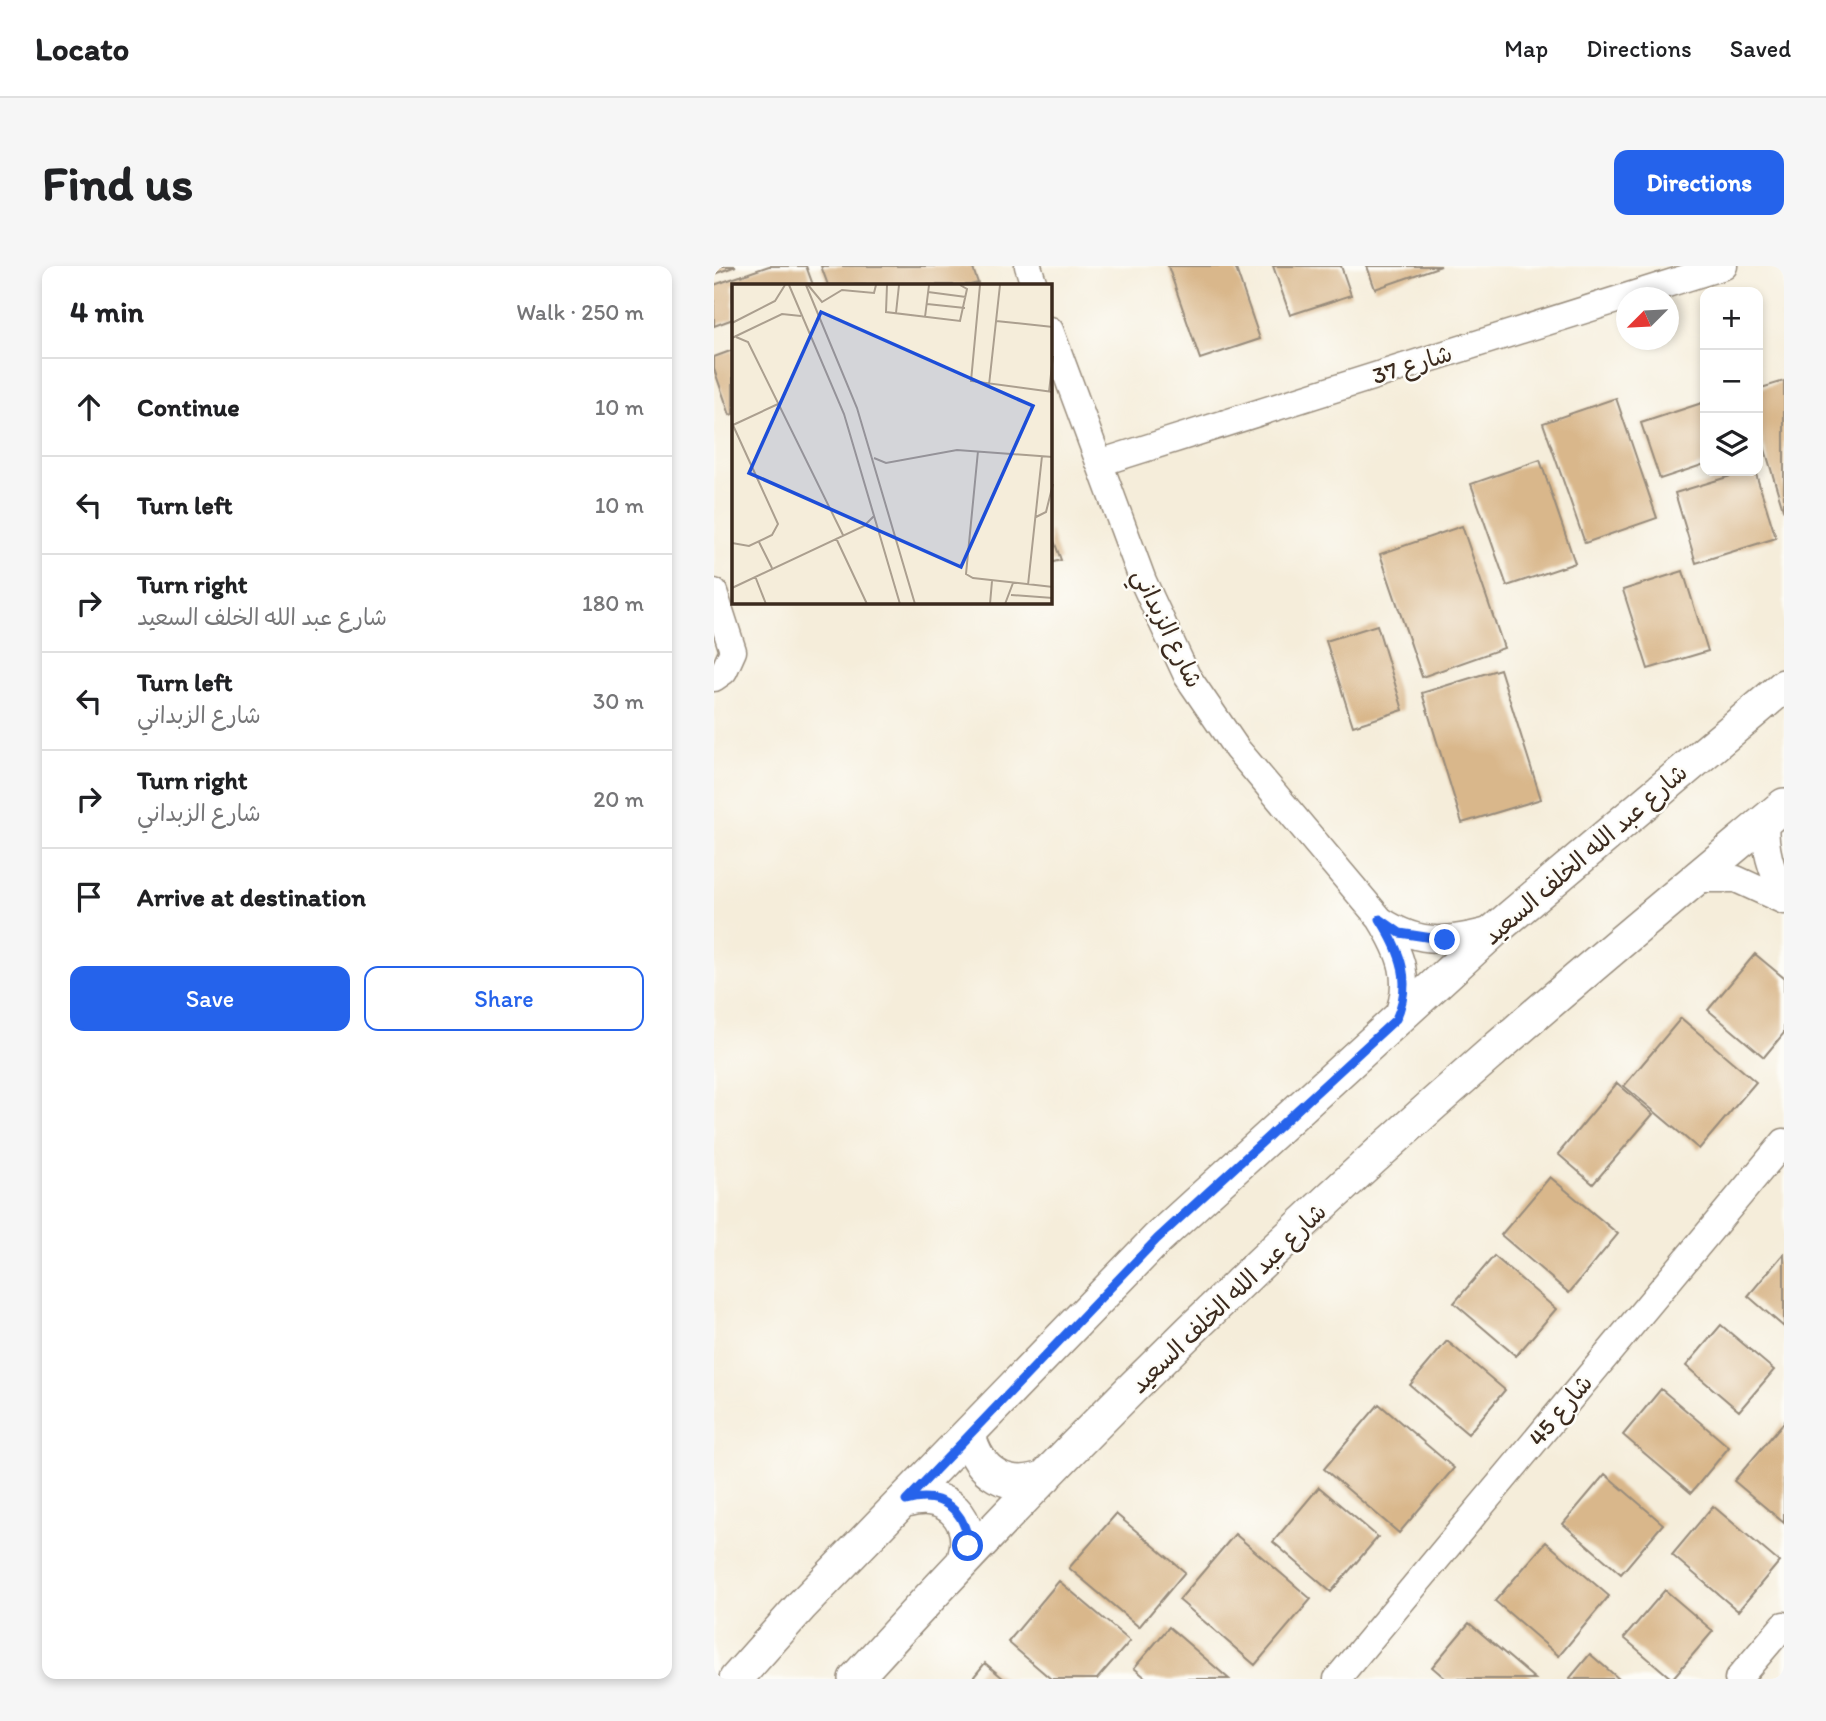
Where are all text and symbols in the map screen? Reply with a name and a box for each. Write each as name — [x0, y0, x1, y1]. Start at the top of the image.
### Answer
text: Locato — [35, 29, 129, 68]
text: Map — [1504, 34, 1548, 63]
text: Directions — [1586, 34, 1692, 63]
text: Saved — [1730, 34, 1791, 63]
button: Directions — [1614, 150, 1784, 215]
text: Find us — [42, 153, 193, 212]
inset map — [732, 284, 1052, 604]
north arrow — [1616, 287, 1679, 350]
map controls — [1700, 287, 1763, 476]
button: + — [1700, 287, 1763, 350]
text: 4 min — [70, 293, 144, 330]
text: Walk · 250 m — [516, 298, 644, 326]
street label: شارع 37 — [1368, 338, 1456, 393]
button: − — [1700, 350, 1763, 413]
icon: ahead — [70, 388, 108, 426]
text: Continue — [137, 391, 240, 423]
text: 10 m — [595, 393, 644, 421]
button: layers — [1700, 413, 1763, 476]
icon: left — [70, 486, 108, 524]
text: Turn left — [137, 489, 233, 521]
text: 10 m — [595, 491, 644, 519]
street label: شارع الزبداني — [1120, 564, 1209, 695]
text: Turn right — [137, 568, 248, 600]
icon: right — [70, 584, 108, 622]
text: 180 m — [582, 589, 644, 617]
text: شارع عبد الله الخلف السعيد — [137, 603, 387, 631]
text: Turn left — [137, 666, 233, 698]
icon: left — [70, 682, 108, 720]
text: 30 m — [593, 687, 644, 715]
text: شارع الزبداني — [137, 701, 261, 729]
street label: شارع عبد الله الخلف السعيد — [1477, 757, 1695, 953]
text: Turn right — [137, 764, 248, 796]
icon: right — [70, 780, 108, 818]
text: 20 m — [593, 785, 644, 813]
text: شارع الزبداني — [137, 799, 261, 827]
icon: arrive — [70, 878, 108, 916]
text: Arrive at destination — [137, 881, 366, 913]
route end — [1429, 924, 1460, 955]
button: Save — [70, 966, 350, 1031]
button: Share — [364, 966, 644, 1031]
street label: شارع عبد الله الخلف السعيد — [1124, 1197, 1334, 1401]
street label: شارع 45 — [1522, 1368, 1601, 1454]
route start — [952, 1530, 983, 1561]

